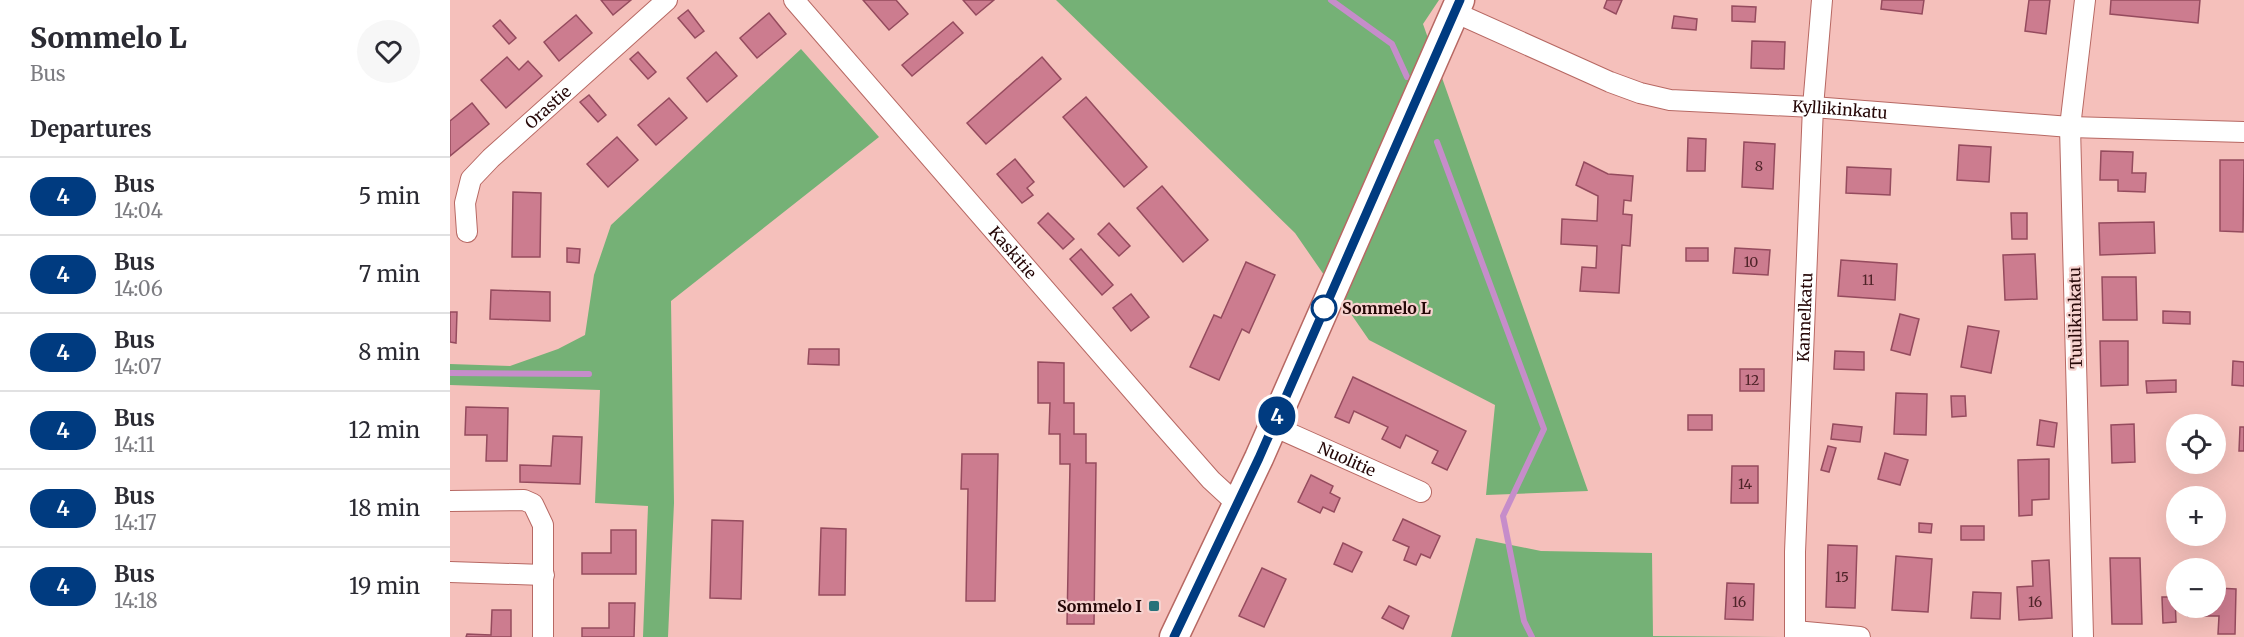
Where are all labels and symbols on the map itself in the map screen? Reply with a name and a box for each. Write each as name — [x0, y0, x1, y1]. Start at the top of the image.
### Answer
street label: Orastie — [521, 81, 575, 133]
street label: Kyllikinkatu — [1792, 96, 1888, 123]
house number: 8 — [1755, 157, 1763, 175]
street label: Kaskitie — [985, 222, 1041, 283]
house number: 10 — [1744, 253, 1758, 271]
street label: Tuulikinkatu — [2064, 267, 2086, 369]
house number: 11 — [1862, 271, 1874, 289]
street label: Kannelkatu — [1793, 272, 1816, 362]
marker: Sommelo L — [1311, 295, 1337, 321]
place label: Sommelo L — [1342, 298, 1431, 318]
house number: 12 — [1745, 371, 1759, 389]
line badge: 4 — [1258, 396, 1296, 436]
street label: Nuolitie — [1315, 437, 1379, 481]
house number: 14 — [1738, 475, 1752, 493]
house number: 15 — [1835, 568, 1849, 586]
house number: 16 — [1732, 593, 1746, 611]
house number: 16 — [2028, 593, 2042, 611]
place label: Sommelo I — [1057, 596, 1142, 616]
marker: Sommelo I — [1147, 599, 1161, 613]

